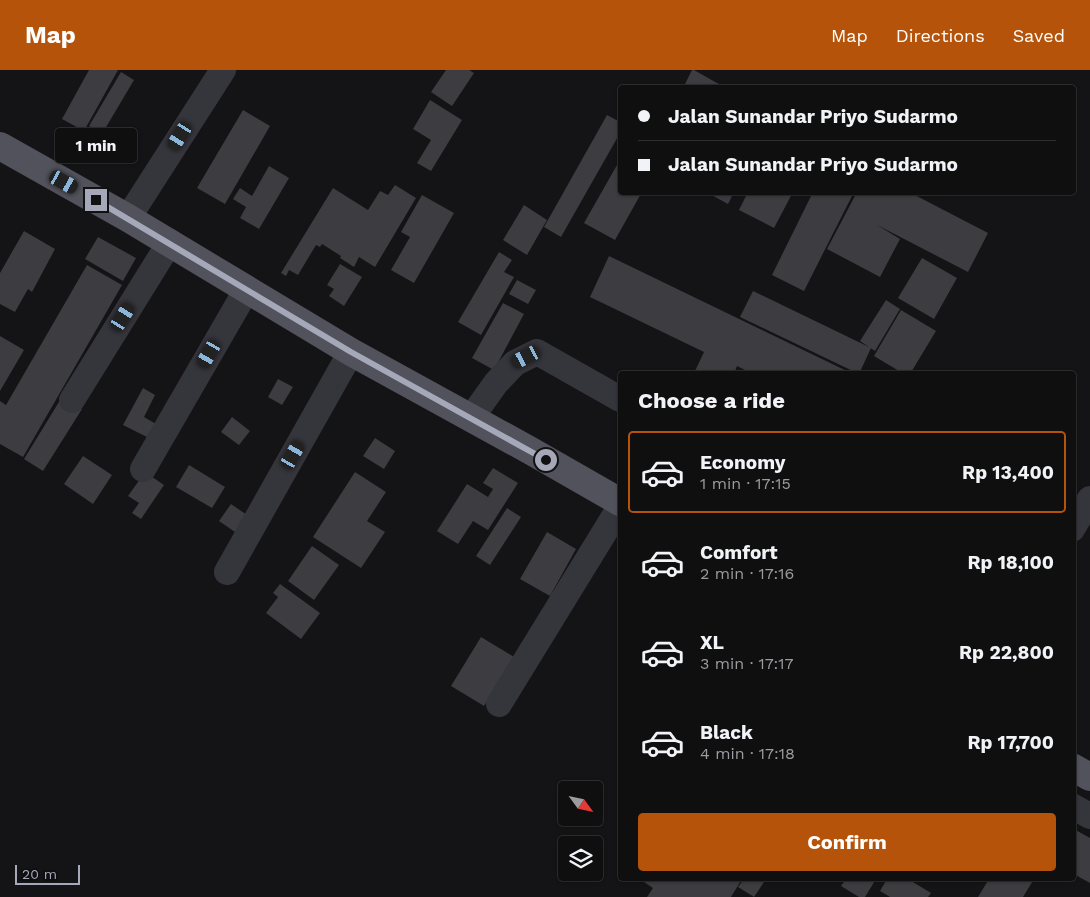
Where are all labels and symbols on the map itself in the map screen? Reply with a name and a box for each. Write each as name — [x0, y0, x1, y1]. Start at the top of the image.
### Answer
car — [165, 119, 194, 153]
callout: 1 min — [55, 128, 137, 162]
car — [47, 168, 80, 196]
route end — [85, 189, 107, 211]
car — [108, 300, 137, 334]
car — [195, 337, 222, 371]
car — [509, 344, 542, 370]
car — [279, 438, 306, 472]
route start — [535, 449, 557, 471]
north arrow — [558, 781, 602, 826]
scale bar — [15, 862, 80, 885]

